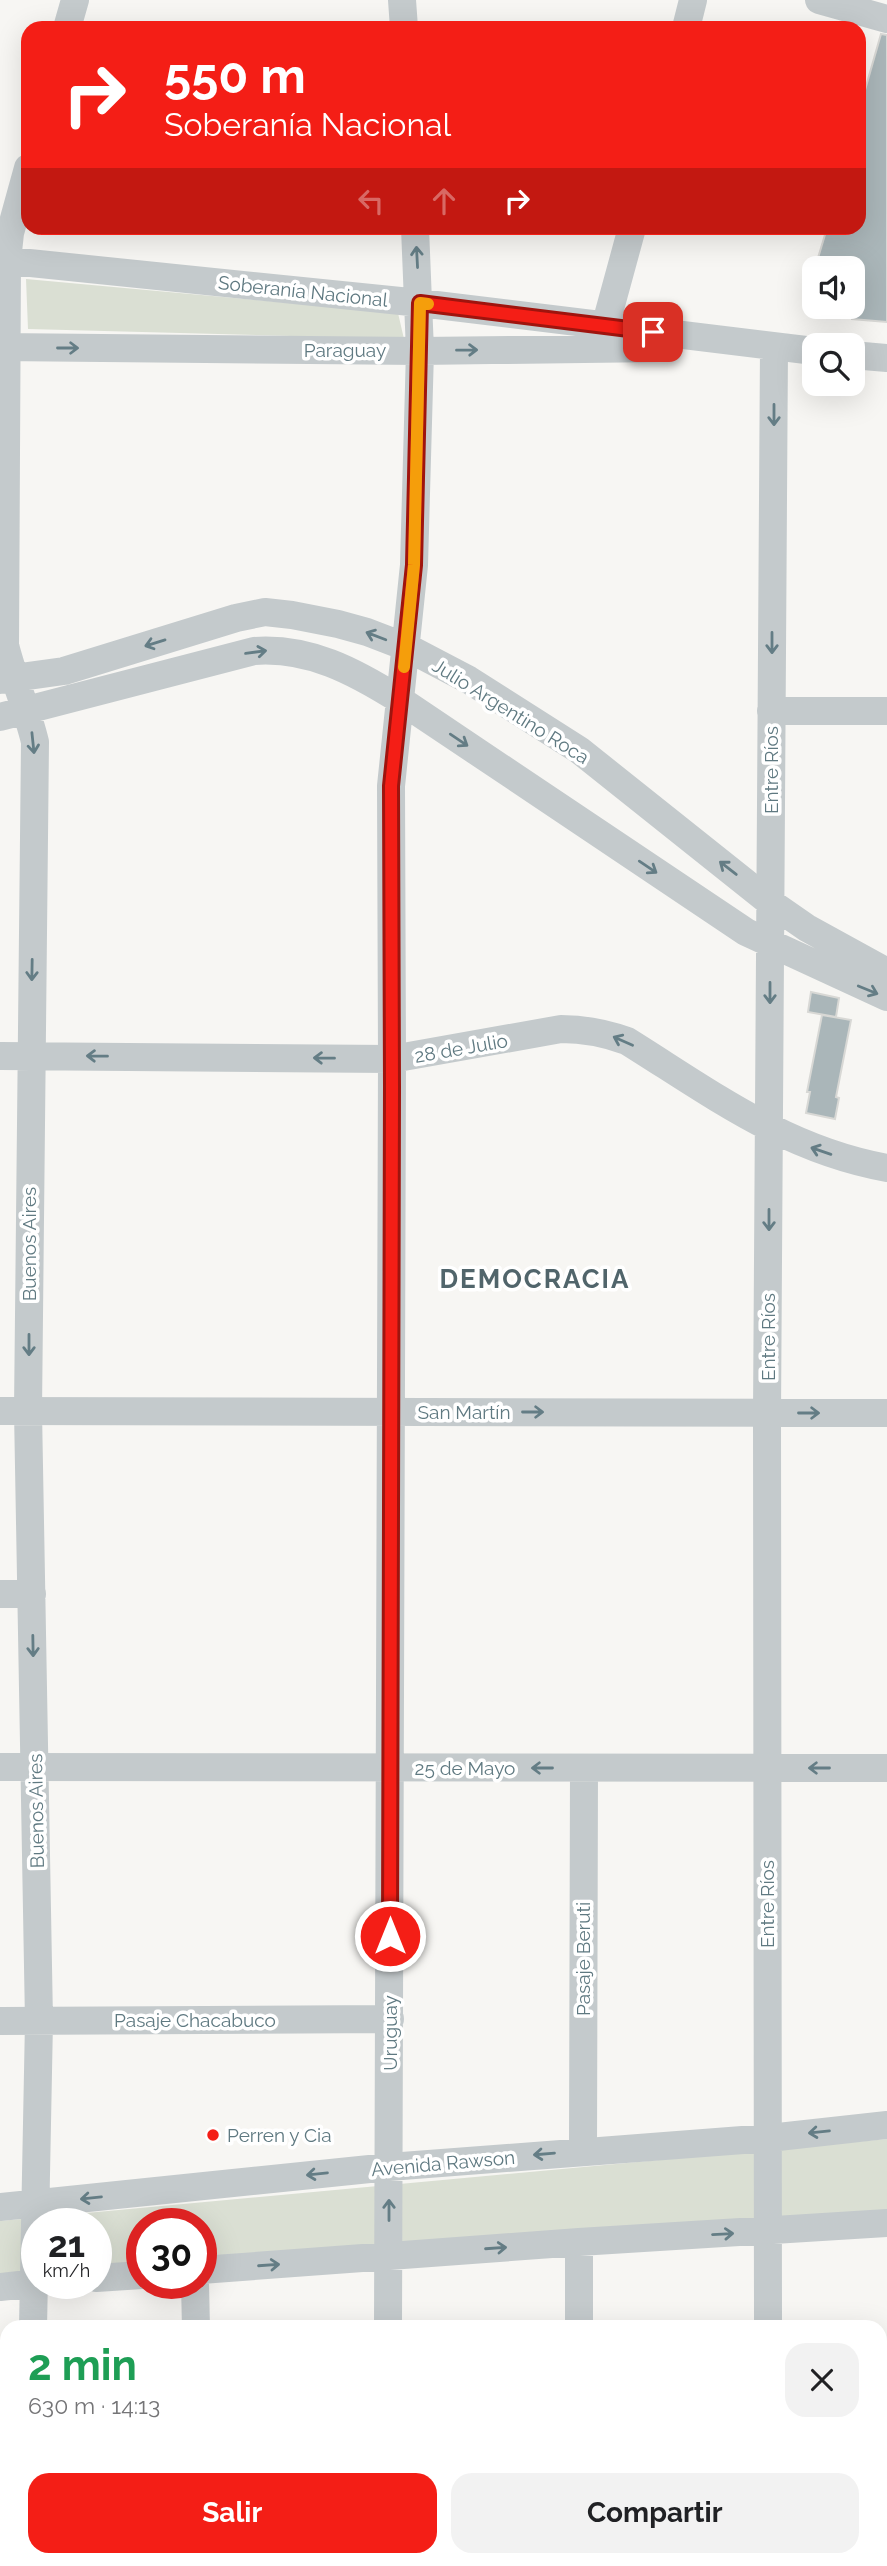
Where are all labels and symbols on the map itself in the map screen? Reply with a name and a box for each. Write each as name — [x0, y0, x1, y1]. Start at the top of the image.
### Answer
one-way arrow — [410, 247, 423, 269]
street label: Soberanía Nacional — [217, 271, 390, 311]
pin — [623, 302, 683, 362]
street label: Paraguay — [304, 339, 386, 361]
one-way arrow — [56, 341, 79, 355]
one-way arrow — [455, 343, 478, 357]
one-way arrow — [767, 403, 781, 426]
one-way arrow — [365, 629, 387, 641]
one-way arrow — [765, 631, 779, 654]
one-way arrow — [145, 637, 167, 650]
one-way arrow — [244, 645, 267, 658]
street label: Julio Argentino Roca — [429, 654, 593, 768]
street label: Entre Ríos — [760, 726, 782, 814]
one-way arrow — [27, 731, 40, 754]
one-way arrow — [449, 733, 469, 747]
one-way arrow — [638, 860, 657, 874]
one-way arrow — [719, 861, 737, 876]
one-way arrow — [25, 958, 39, 981]
one-way arrow — [763, 981, 777, 1004]
one-way arrow — [856, 984, 878, 997]
street label: 28 de Julio — [413, 1029, 509, 1067]
one-way arrow — [613, 1034, 634, 1047]
one-way arrow — [85, 1049, 108, 1063]
one-way arrow — [313, 1052, 336, 1065]
one-way arrow — [811, 1144, 833, 1156]
street label: Buenos Aires — [18, 1187, 40, 1301]
one-way arrow — [762, 1208, 776, 1231]
district label: DEMOCRACIA — [439, 1264, 631, 1294]
street label: Entre Ríos — [757, 1293, 779, 1381]
one-way arrow — [22, 1333, 35, 1356]
street label: San Martín — [418, 1401, 511, 1423]
one-way arrow — [521, 1405, 544, 1419]
one-way arrow — [798, 1406, 821, 1420]
one-way arrow — [26, 1634, 40, 1657]
street label: Buenos Aires — [24, 1754, 48, 1868]
street label: 25 de Mayo — [415, 1757, 515, 1779]
one-way arrow — [531, 1761, 554, 1775]
one-way arrow — [808, 1761, 831, 1775]
street label: Entre Ríos — [756, 1860, 778, 1948]
position arrow — [353, 1899, 427, 1973]
street label: Pasaje Beruti — [572, 1902, 594, 2016]
street label: Uruguay — [379, 1995, 401, 2071]
street label: Pasaje Chacabuco — [114, 2009, 276, 2031]
place label: Perren y Cia — [227, 2124, 332, 2146]
one-way arrow — [808, 2126, 831, 2139]
marker: Perren y Cia — [205, 2127, 221, 2143]
street label: Avenida Rawson — [370, 2146, 516, 2180]
one-way arrow — [533, 2148, 555, 2161]
one-way arrow — [306, 2168, 329, 2181]
one-way arrow — [80, 2192, 103, 2205]
one-way arrow — [382, 2199, 396, 2222]
speed limit sign: 30 — [126, 2208, 217, 2299]
one-way arrow — [711, 2227, 734, 2240]
one-way arrow — [484, 2241, 507, 2254]
one-way arrow — [258, 2258, 280, 2271]

